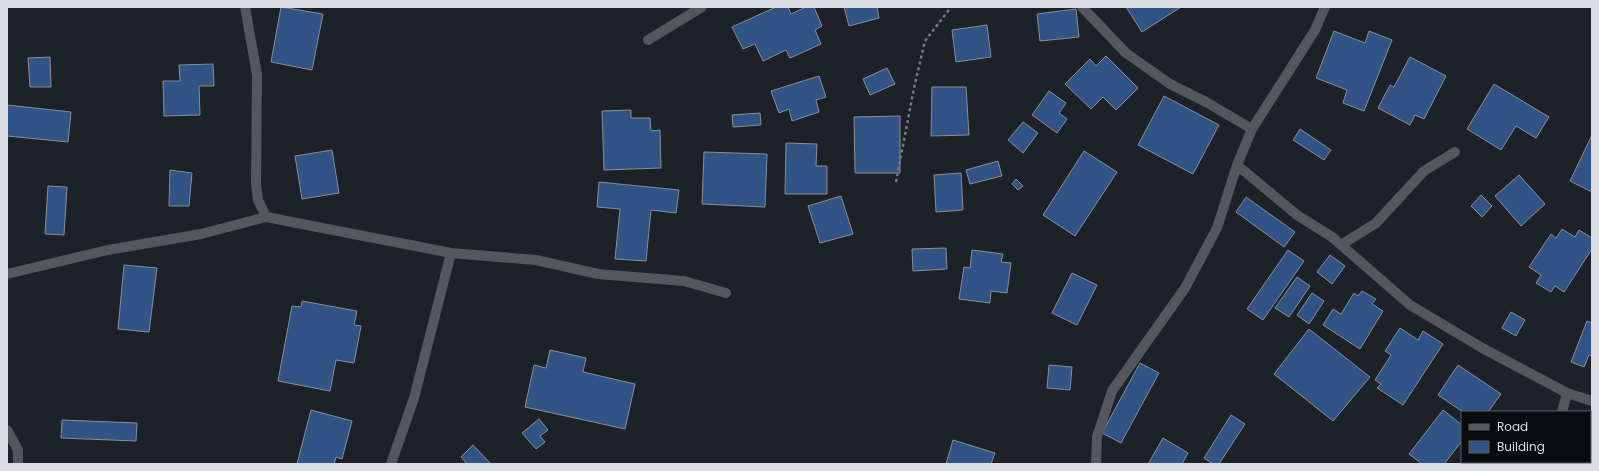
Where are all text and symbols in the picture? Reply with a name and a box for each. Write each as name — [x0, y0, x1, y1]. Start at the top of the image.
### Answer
legend — [1461, 411, 1591, 463]
text: Road — [1497, 418, 1528, 435]
text: Building — [1497, 438, 1545, 455]

